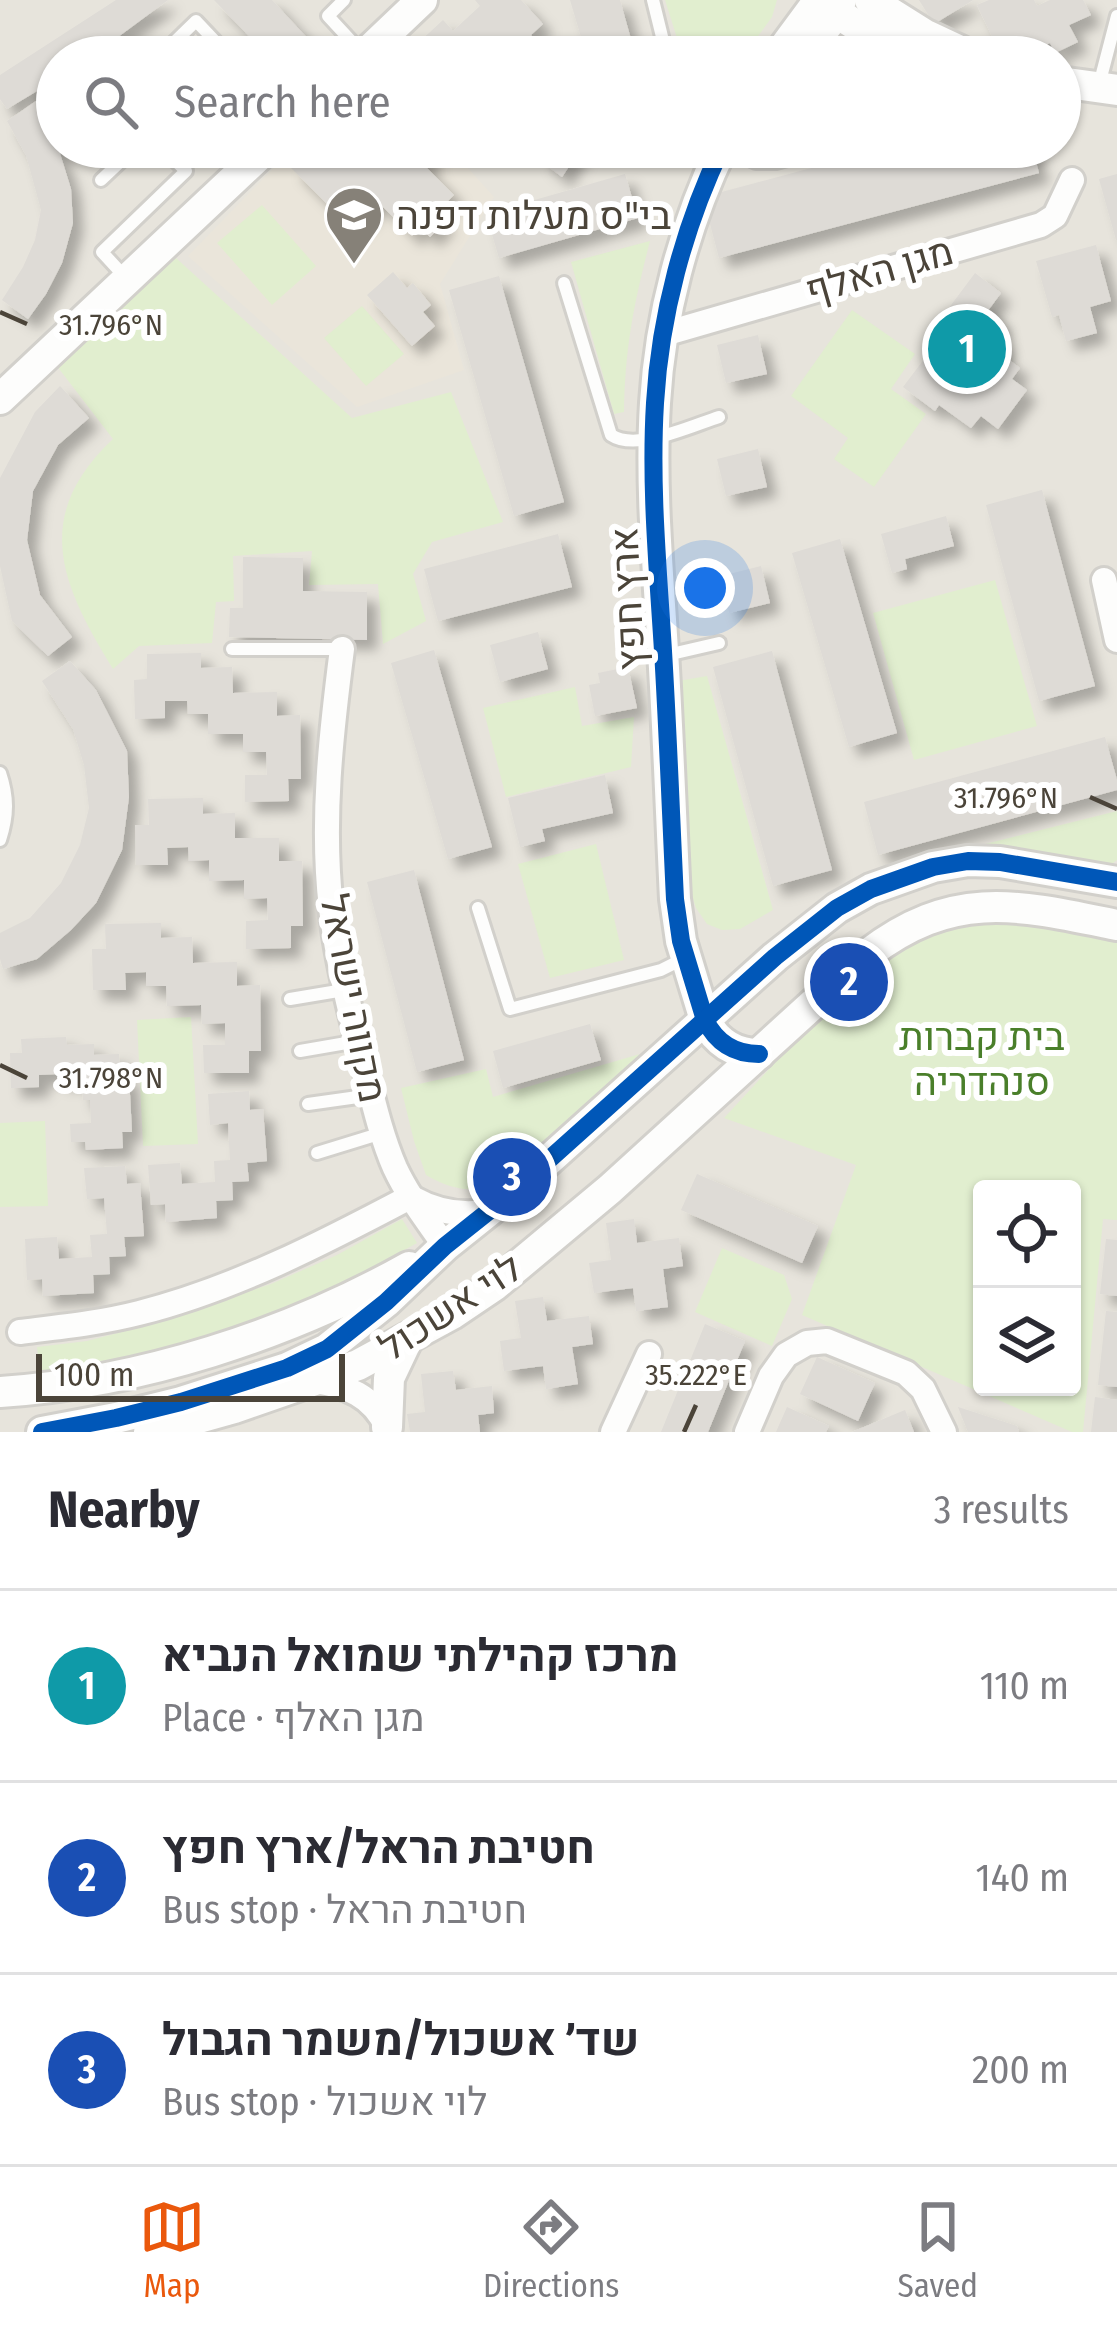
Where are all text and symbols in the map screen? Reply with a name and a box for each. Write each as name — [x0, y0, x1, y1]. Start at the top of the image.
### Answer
search box — [36, 36, 1081, 168]
icon: search — [78, 69, 144, 135]
text: Search here — [174, 75, 391, 129]
school or university icon: בי"ס מעלות דפנה — [323, 184, 385, 266]
place label: בי"ס מעלות דפנה — [396, 193, 671, 239]
street label: מגן האלף — [800, 228, 958, 314]
pin: 1 — [928, 304, 1006, 394]
text: 31.796°N — [59, 307, 163, 343]
street label: ארץ חפץ — [601, 526, 655, 672]
your location — [675, 558, 735, 618]
text: 31.796°N — [954, 780, 1058, 816]
street label: מקווה ישראל — [310, 890, 396, 1106]
pin: 2 — [810, 937, 888, 1027]
park label: בית קברות סנהדריה — [899, 1014, 1065, 1105]
text: 31.798°N — [59, 1060, 163, 1096]
pin: 3 — [473, 1132, 551, 1222]
map controls — [973, 1180, 1081, 1396]
button: locate — [973, 1180, 1081, 1288]
street label: לוי אשכול — [371, 1245, 531, 1371]
button: layers — [973, 1288, 1081, 1396]
scale bar — [36, 1348, 345, 1401]
text: 100 m — [54, 1355, 134, 1395]
text: 35.222°E — [645, 1357, 747, 1393]
text: Nearby — [48, 1479, 200, 1541]
text: 3 results — [934, 1487, 1069, 1533]
text: מרכז קהילתי שמואל הנביא — [162, 1629, 678, 1683]
text: 1 — [79, 1663, 95, 1709]
text: 110 m — [980, 1663, 1069, 1709]
text: Place · מגן האלף — [162, 1695, 424, 1741]
text: חטיבת הראל/ארץ חפץ — [162, 1821, 595, 1875]
text: 2 — [78, 1855, 96, 1901]
text: 140 m — [975, 1855, 1069, 1901]
text: Bus stop · חטיבת הראל — [162, 1887, 527, 1933]
text: שד׳ אשכול/משמר הגבול — [162, 2013, 639, 2067]
text: 3 — [78, 2047, 96, 2093]
text: 200 m — [972, 2047, 1069, 2093]
text: Bus stop · לוי אשכול — [162, 2079, 487, 2125]
tab: Map — [139, 2194, 205, 2306]
tab: Directions — [483, 2194, 619, 2306]
tab: Saved — [897, 2194, 978, 2306]

